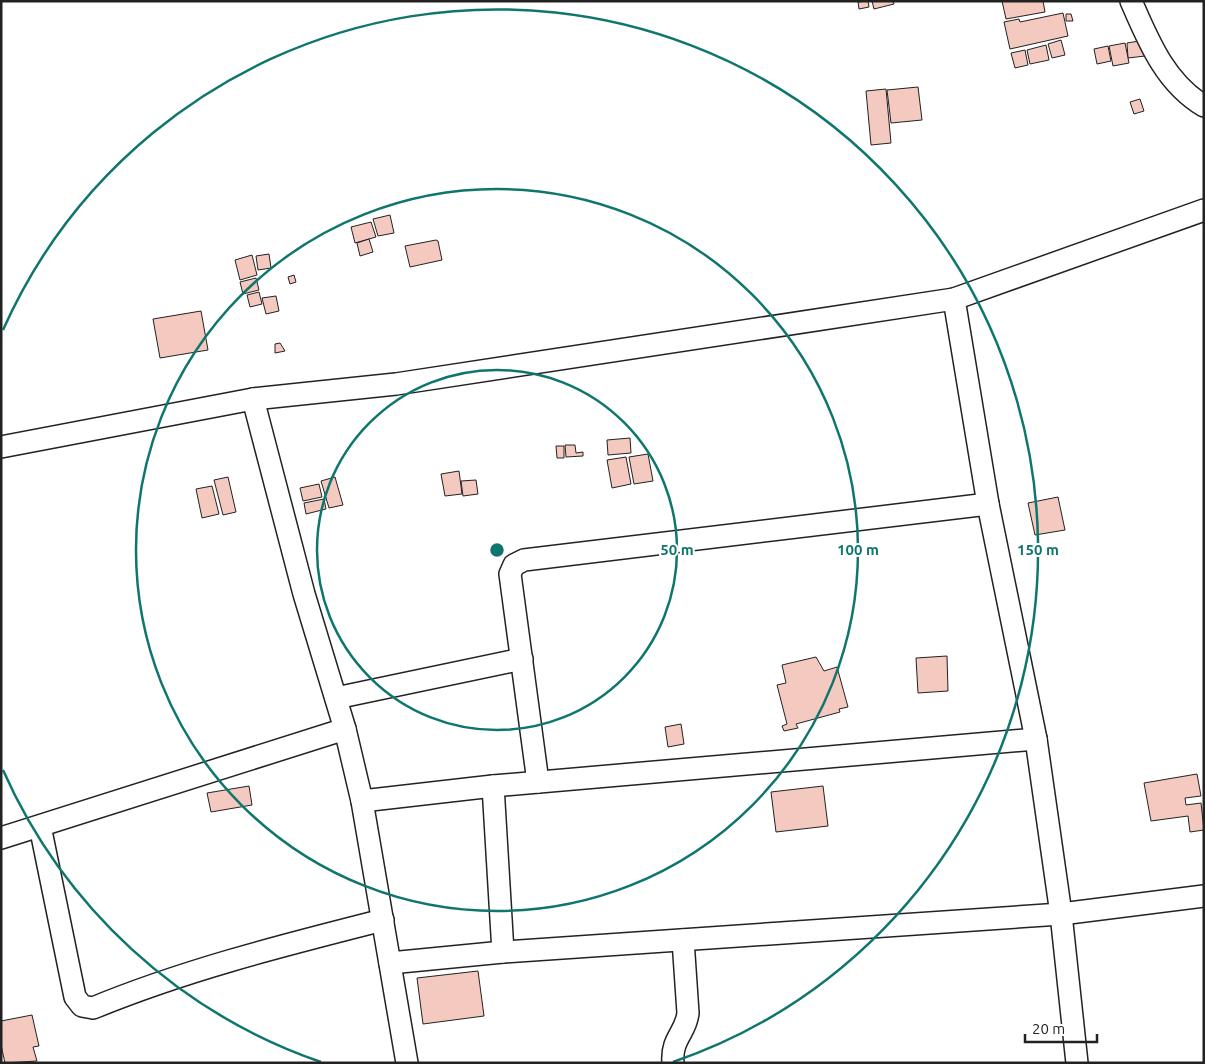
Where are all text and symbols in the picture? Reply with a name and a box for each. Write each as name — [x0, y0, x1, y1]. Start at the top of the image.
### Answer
centre of rings — [488, 541, 506, 559]
text: 50 m — [660, 541, 694, 558]
text: 100 m — [837, 541, 879, 558]
text: 150 m — [1017, 541, 1059, 558]
scale bar — [1025, 1012, 1098, 1044]
text: 20 m — [1032, 1020, 1065, 1037]

